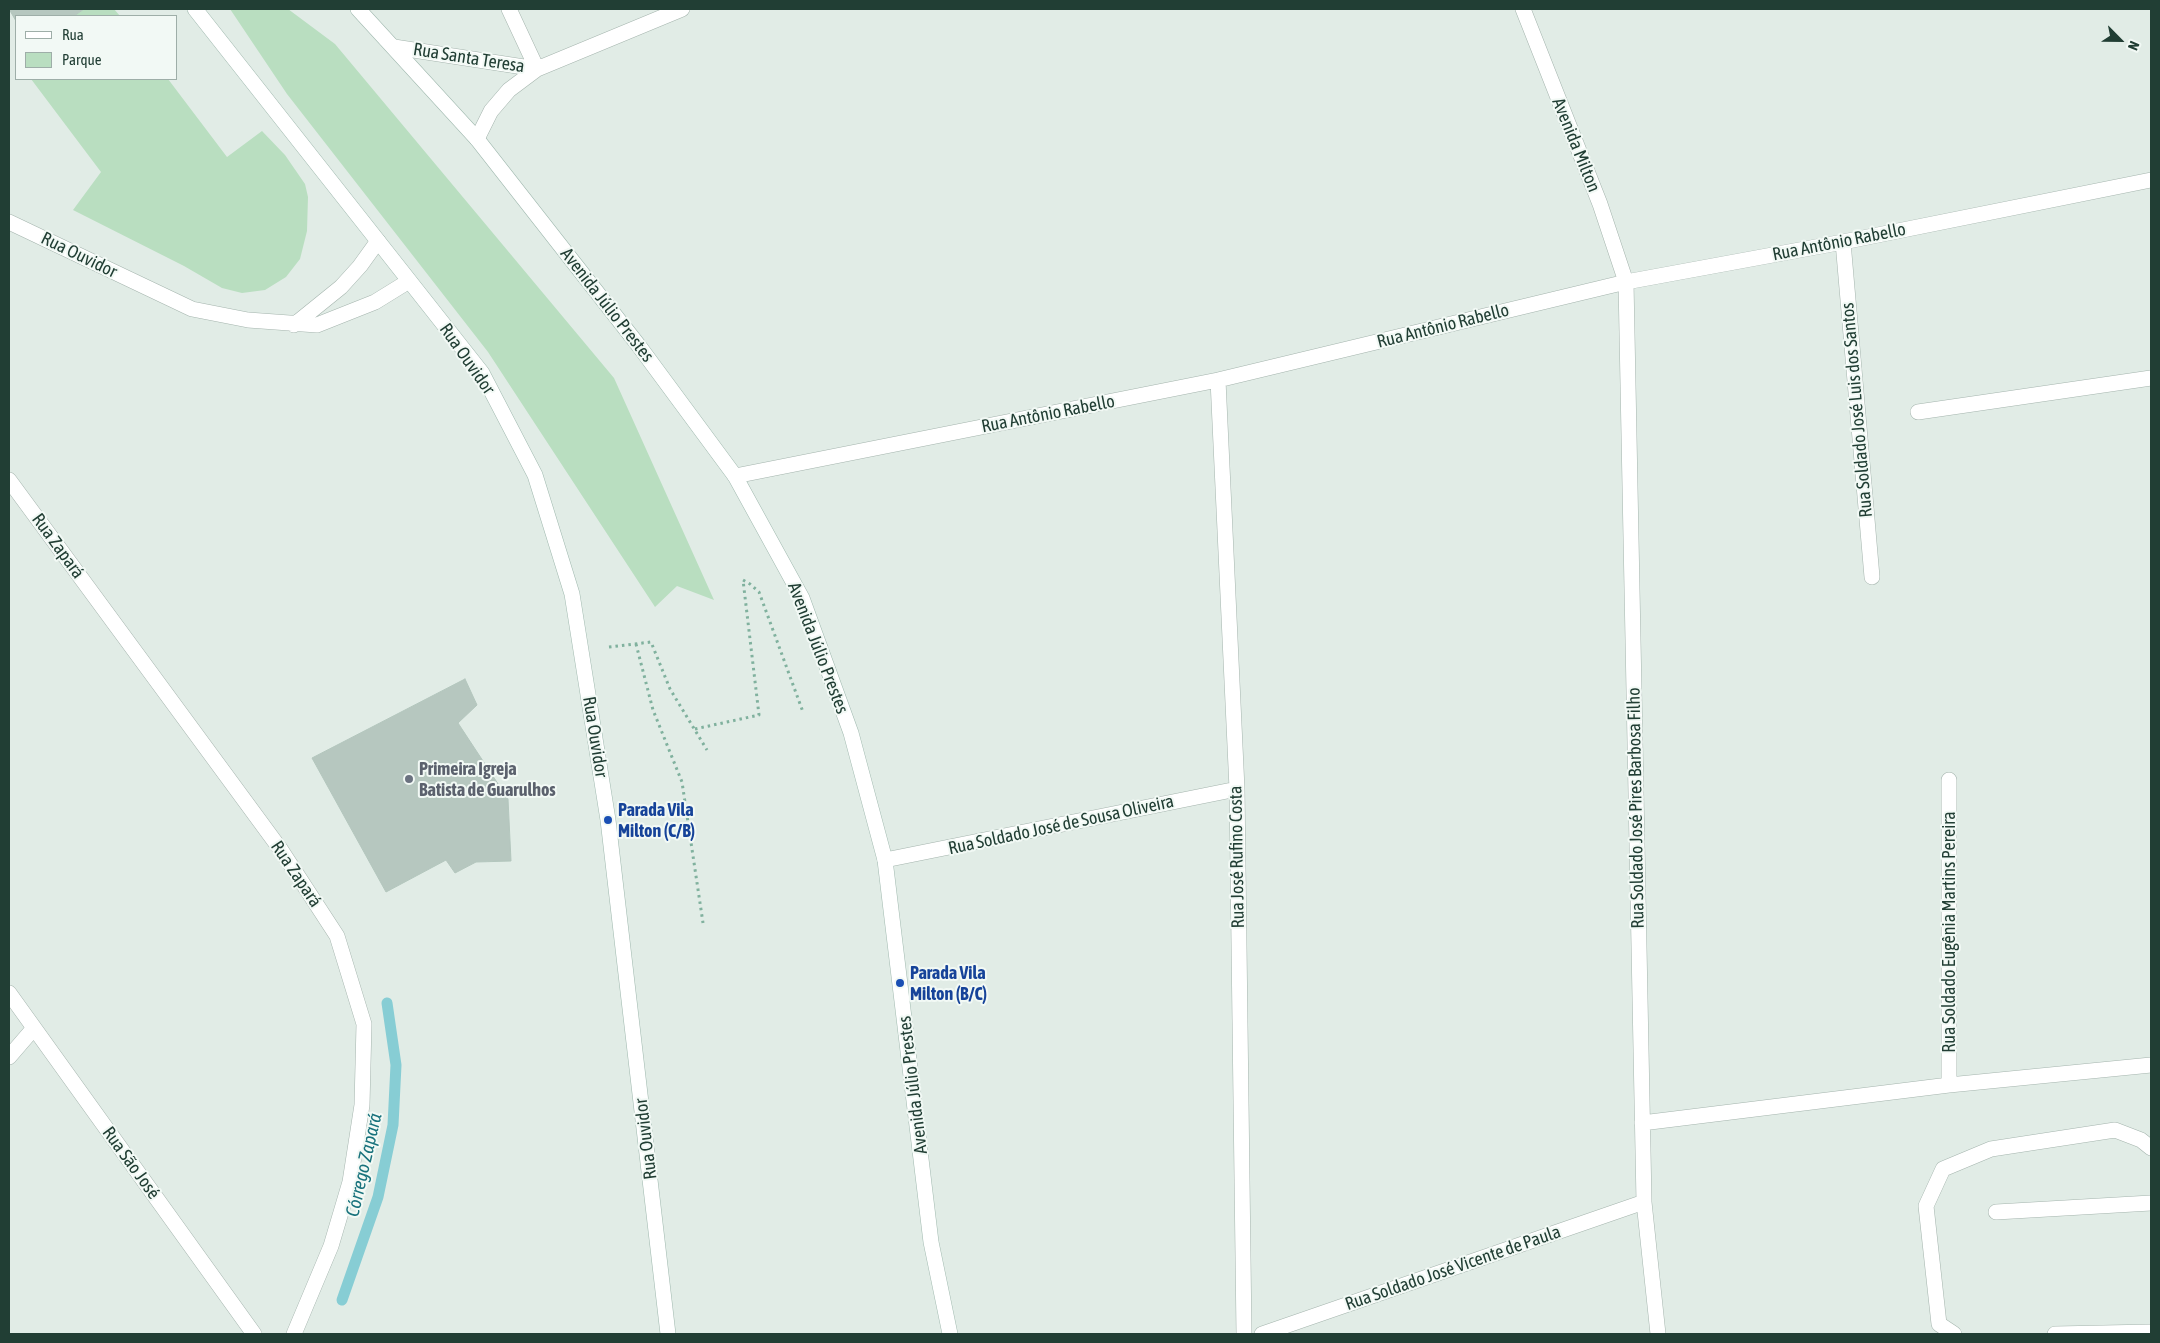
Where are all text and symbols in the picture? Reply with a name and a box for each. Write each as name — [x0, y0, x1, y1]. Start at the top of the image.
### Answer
legend — [15, 15, 178, 80]
north arrow — [2095, 15, 2145, 65]
text: Rua — [62, 26, 84, 43]
street label: Rua Santa Teresa — [412, 39, 526, 77]
text: N — [2125, 39, 2143, 53]
text: Parque — [62, 51, 102, 68]
street label: Avenida Milton — [1547, 95, 1605, 195]
street label: Rua Antônio Rabello — [1771, 218, 1907, 266]
street label: Rua Ouvidor — [38, 227, 120, 283]
street label: Avenida Júlio Prestes — [556, 244, 658, 366]
street label: Rua Antônio Rabello — [1375, 299, 1511, 353]
street label: Rua Soldado José Luis dos Santos — [1837, 302, 1877, 518]
street label: Rua Ouvidor — [435, 319, 499, 399]
street label: Rua Antônio Rabello — [980, 390, 1116, 438]
street label: Rua Zapará — [27, 509, 89, 583]
street label: Avenida Júlio Prestes — [783, 579, 853, 717]
street label: Rua Soldado José Pires Barbosa Filho — [1623, 687, 1649, 929]
street label: Rua Ouvidor — [578, 695, 612, 779]
place label: Primeira Igreja Batista de Guarulhos — [419, 758, 556, 801]
marker: Primeira Igreja Batista de Guarulhos — [403, 773, 415, 785]
street label: Rua José Rufino Costa — [1225, 785, 1249, 929]
street label: Rua Soldado José de Sousa Oliveira — [946, 791, 1176, 859]
place label: Parada Vila Milton (C/B) — [618, 799, 695, 842]
street label: Rua Soldado Eugênia Martins Pereira — [1938, 811, 1960, 1053]
marker: Parada Vila Milton (C/B) — [602, 814, 614, 826]
street label: Rua Zapará — [266, 837, 326, 911]
place label: Parada Vila Milton (B/C) — [910, 962, 987, 1004]
marker: Parada Vila Milton (B/C) — [894, 977, 906, 989]
street label: Avenida Júlio Prestes — [894, 1015, 932, 1155]
street label: Rua Ouvidor — [630, 1097, 662, 1181]
water label: Córrego Zapará — [341, 1111, 387, 1219]
street label: Rua São José — [98, 1123, 164, 1203]
street label: Rua Soldado José Vicente de Paula — [1342, 1221, 1564, 1315]

